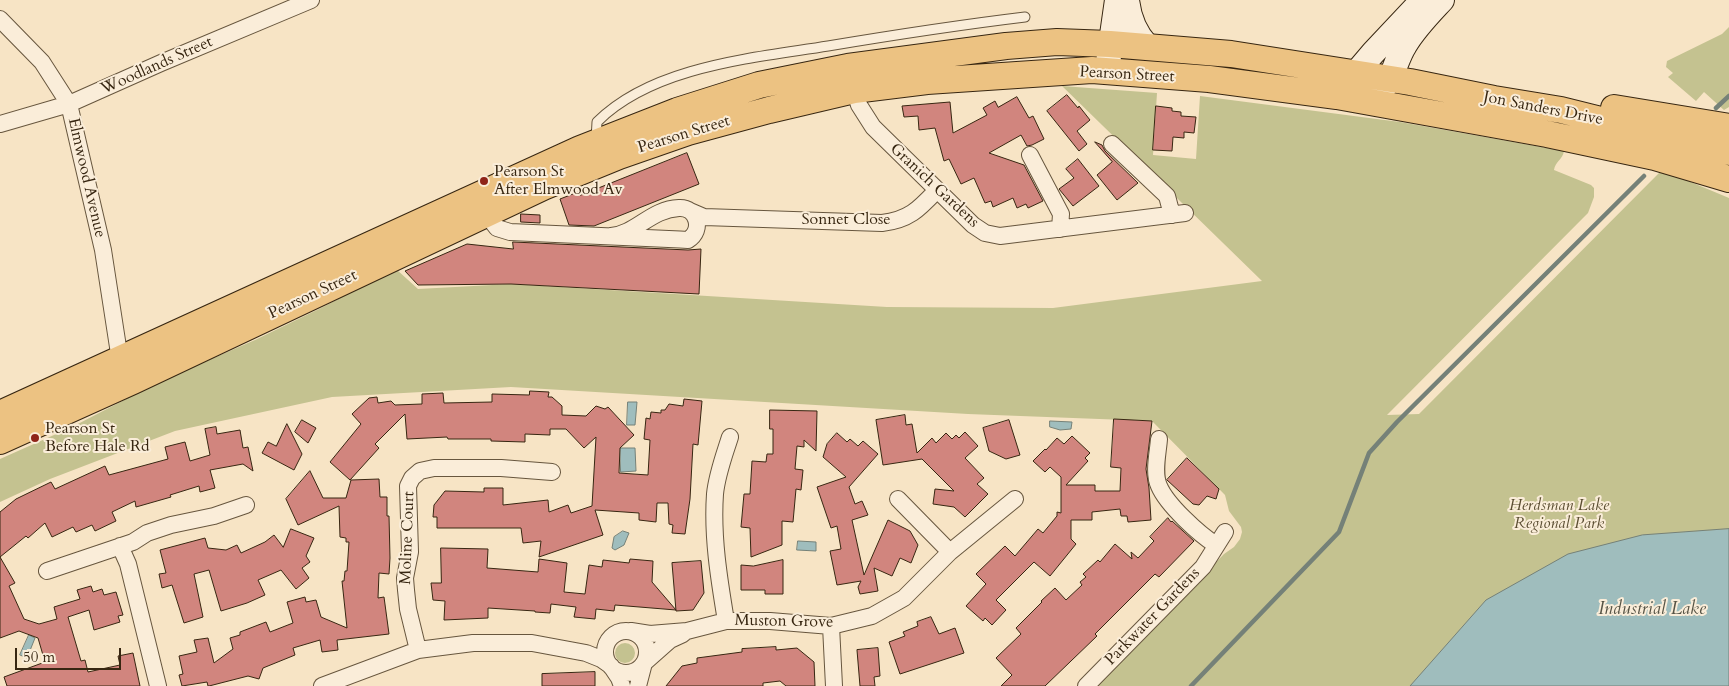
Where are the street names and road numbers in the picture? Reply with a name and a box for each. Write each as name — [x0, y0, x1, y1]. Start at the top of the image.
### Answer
street label: Woodlands Street — [98, 33, 216, 99]
street label: Pearson Street — [1079, 63, 1175, 87]
street label: Jon Sanders Drive — [1482, 88, 1604, 130]
street label: Pearson Street — [636, 112, 732, 158]
street label: Elmwood Avenue — [63, 116, 109, 240]
street label: Granich Gardens — [885, 140, 983, 232]
street label: Sonnet Close — [801, 210, 891, 230]
street label: Pearson Street — [266, 266, 360, 324]
street label: Moline Court — [397, 491, 419, 585]
street label: Parkwater Gardens — [1101, 564, 1205, 670]
street label: Muston Grove — [734, 612, 834, 632]

